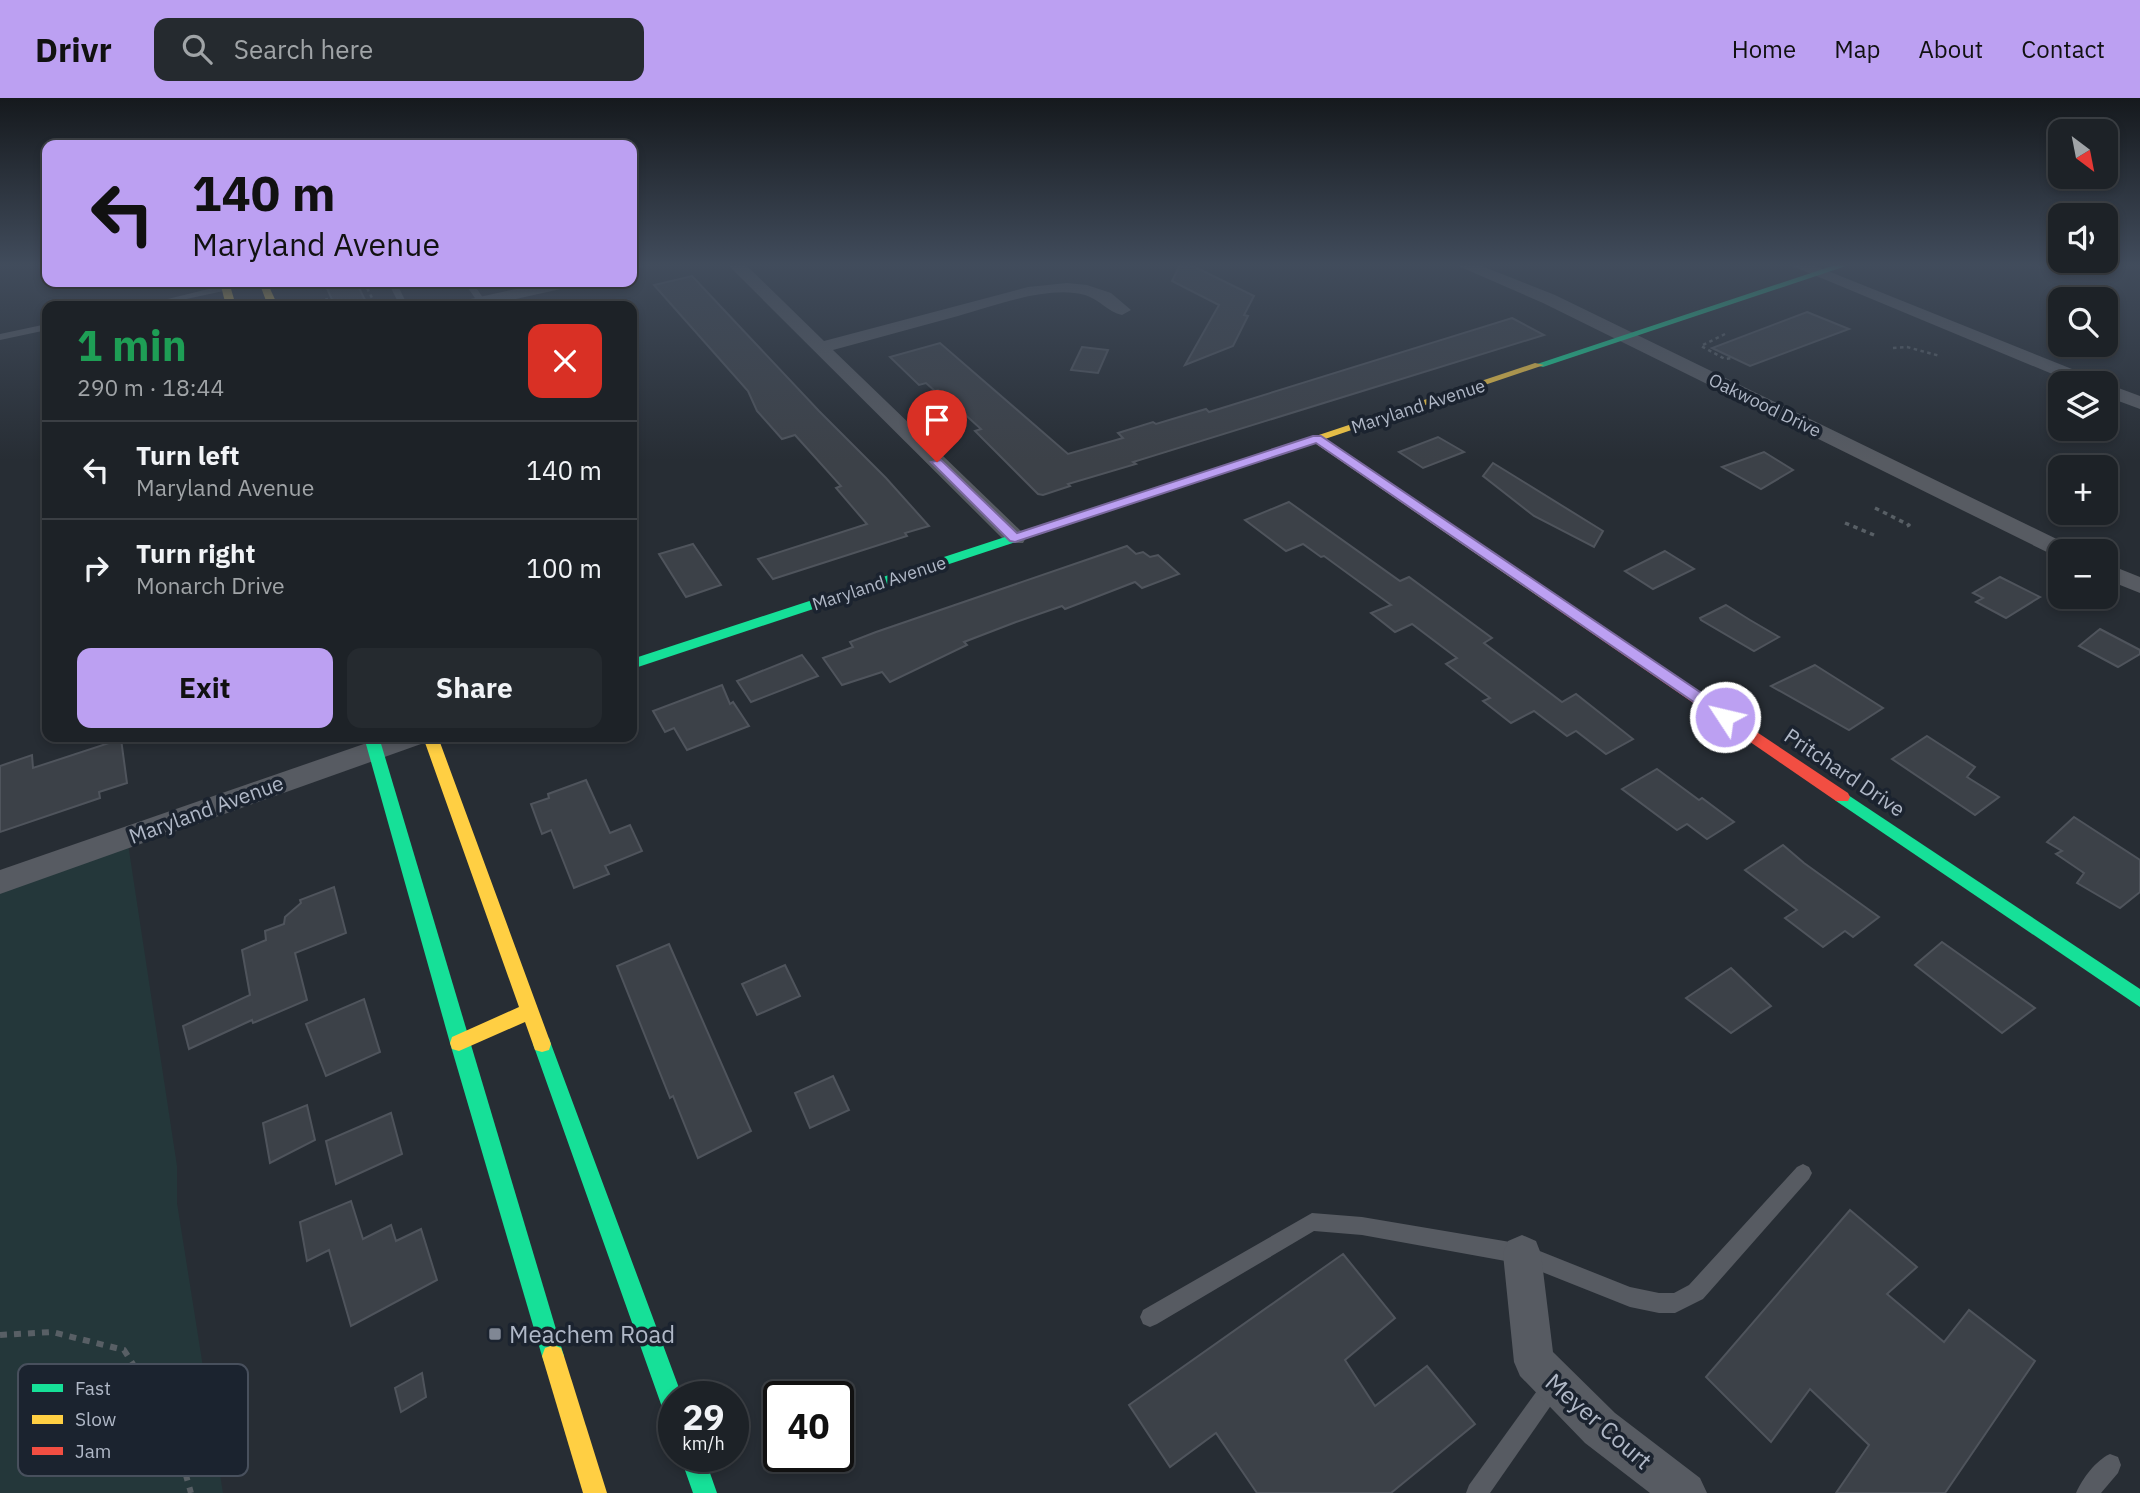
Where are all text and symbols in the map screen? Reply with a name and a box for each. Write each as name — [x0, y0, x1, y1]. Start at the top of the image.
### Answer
search box — [154, 18, 644, 81]
text: Drivr — [35, 28, 112, 71]
icon: search — [178, 30, 216, 68]
text: Search here — [234, 32, 373, 66]
text: Home — [1732, 33, 1796, 65]
text: Map — [1834, 33, 1880, 65]
text: About — [1918, 33, 1983, 65]
text: Contact — [2021, 33, 2105, 65]
north arrow — [2048, 119, 2118, 189]
map controls — [2048, 119, 2118, 609]
text: 140 m — [192, 161, 336, 224]
icon: left — [77, 168, 168, 259]
button: sound — [2048, 203, 2118, 273]
text: Maryland Avenue — [192, 223, 440, 265]
button: search — [2048, 287, 2118, 357]
text: 1 min — [77, 318, 187, 373]
button: close — [528, 324, 602, 398]
street label: Oakwood Drive — [1705, 368, 1825, 442]
button: layers — [2048, 371, 2118, 441]
text: 290 m · 18:44 — [77, 372, 224, 402]
street label: Maryland Avenue — [1348, 373, 1488, 438]
pin — [907, 390, 967, 462]
icon: arrive — [918, 401, 956, 439]
text: Turn left — [136, 438, 239, 472]
icon: left — [77, 451, 115, 489]
text: 140 m — [526, 453, 602, 487]
button: + — [2048, 455, 2118, 525]
text: Maryland Avenue — [136, 472, 314, 502]
text: Turn right — [136, 536, 255, 570]
button: − — [2048, 539, 2118, 609]
icon: right — [77, 549, 115, 587]
street label: Maryland Avenue — [809, 550, 949, 615]
text: 100 m — [526, 551, 602, 585]
text: Monarch Drive — [136, 570, 285, 600]
button: Exit — [77, 648, 333, 728]
button: Share — [347, 648, 602, 728]
position arrow — [1688, 680, 1762, 754]
street label: Pritchard Drive — [1779, 721, 1911, 823]
street label: Maryland Avenue — [125, 768, 287, 850]
place label: Meachem Road — [509, 1318, 675, 1350]
marker: Meachem Road — [487, 1326, 503, 1342]
legend — [18, 1364, 248, 1476]
street label: Meyer Court — [1539, 1366, 1659, 1476]
text: Fast — [75, 1376, 111, 1400]
speed limit sign: 40 — [763, 1381, 854, 1472]
text: 29 — [682, 1394, 725, 1440]
text: Slow — [75, 1407, 116, 1431]
text: km/h — [682, 1432, 725, 1455]
text: Jam — [75, 1439, 111, 1463]

